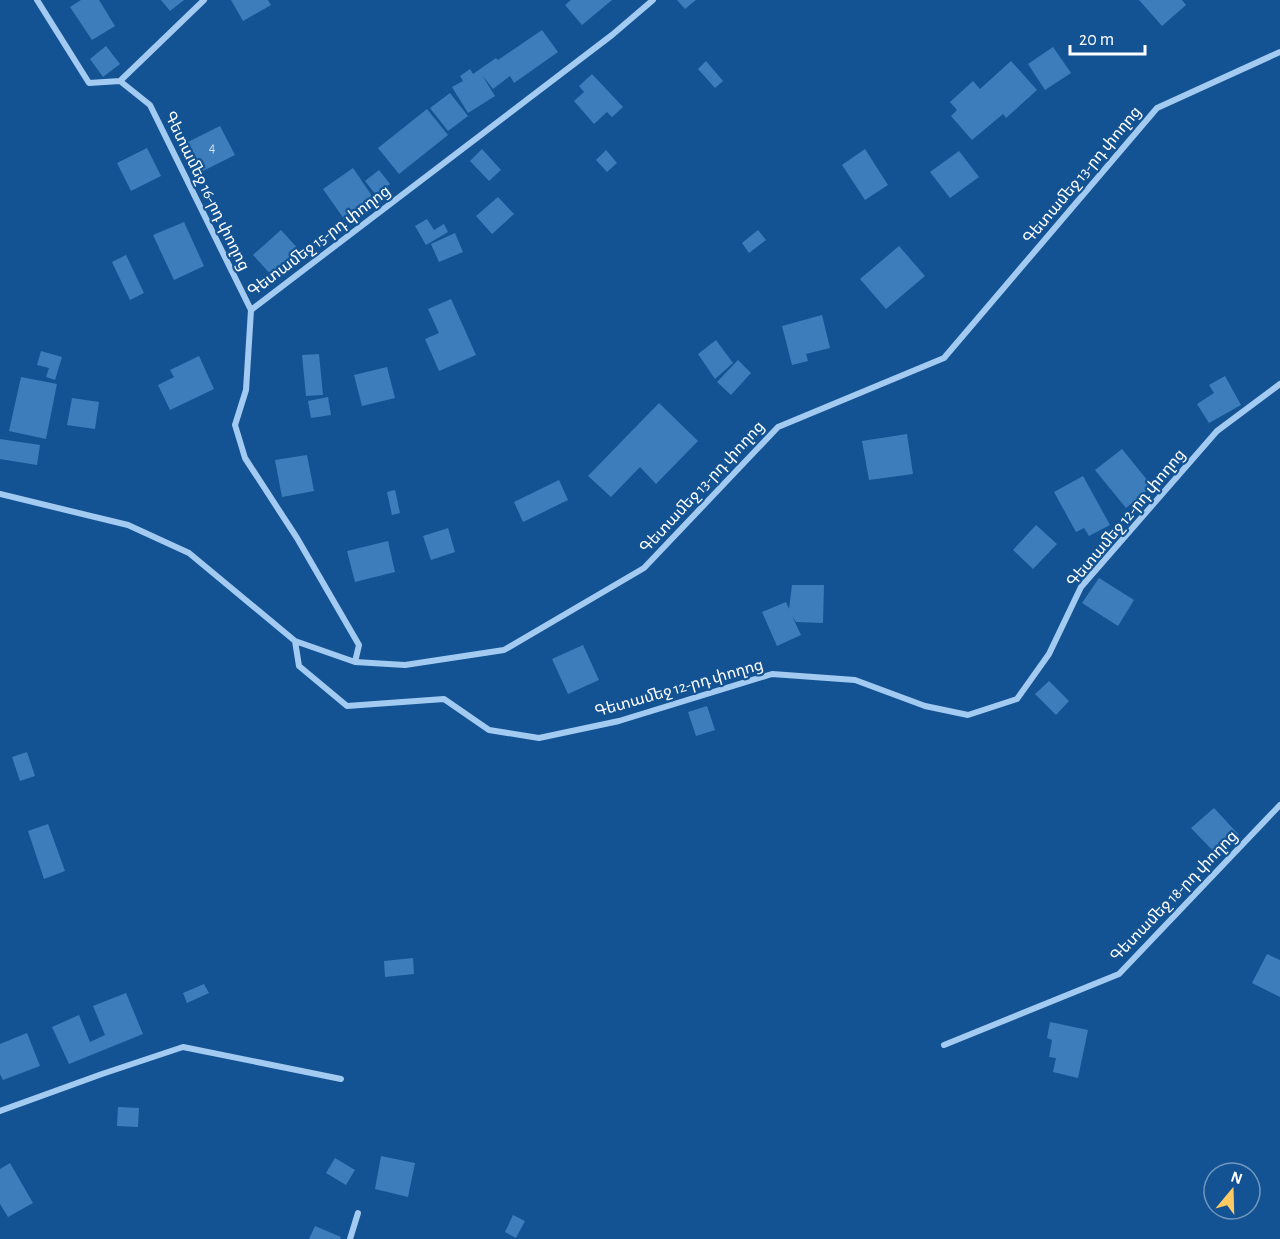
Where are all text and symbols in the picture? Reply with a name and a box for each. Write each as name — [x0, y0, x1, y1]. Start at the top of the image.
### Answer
scale bar — [1070, 18, 1145, 56]
text: 20 m — [1079, 31, 1114, 49]
street label: Գետամեջ 13-րդ փողոց — [1020, 103, 1145, 247]
street label: Գետամեջ 16-րդ փողոց — [161, 109, 253, 274]
house number: 4 — [209, 141, 216, 155]
street label: Գետամեջ 15-րդ փողոց — [245, 182, 394, 301]
street label: Գետամեջ 13-րդ փողոց — [637, 418, 768, 557]
street label: Գետամեջ 12-րդ փողոց — [1064, 446, 1189, 591]
street label: Գետամեջ 12-րդ փողոց — [593, 656, 765, 721]
street label: Գետամեջ 18-րդ փողոց — [1107, 828, 1241, 965]
north arrow — [1202, 1161, 1262, 1221]
text: N — [1229, 1168, 1244, 1187]

